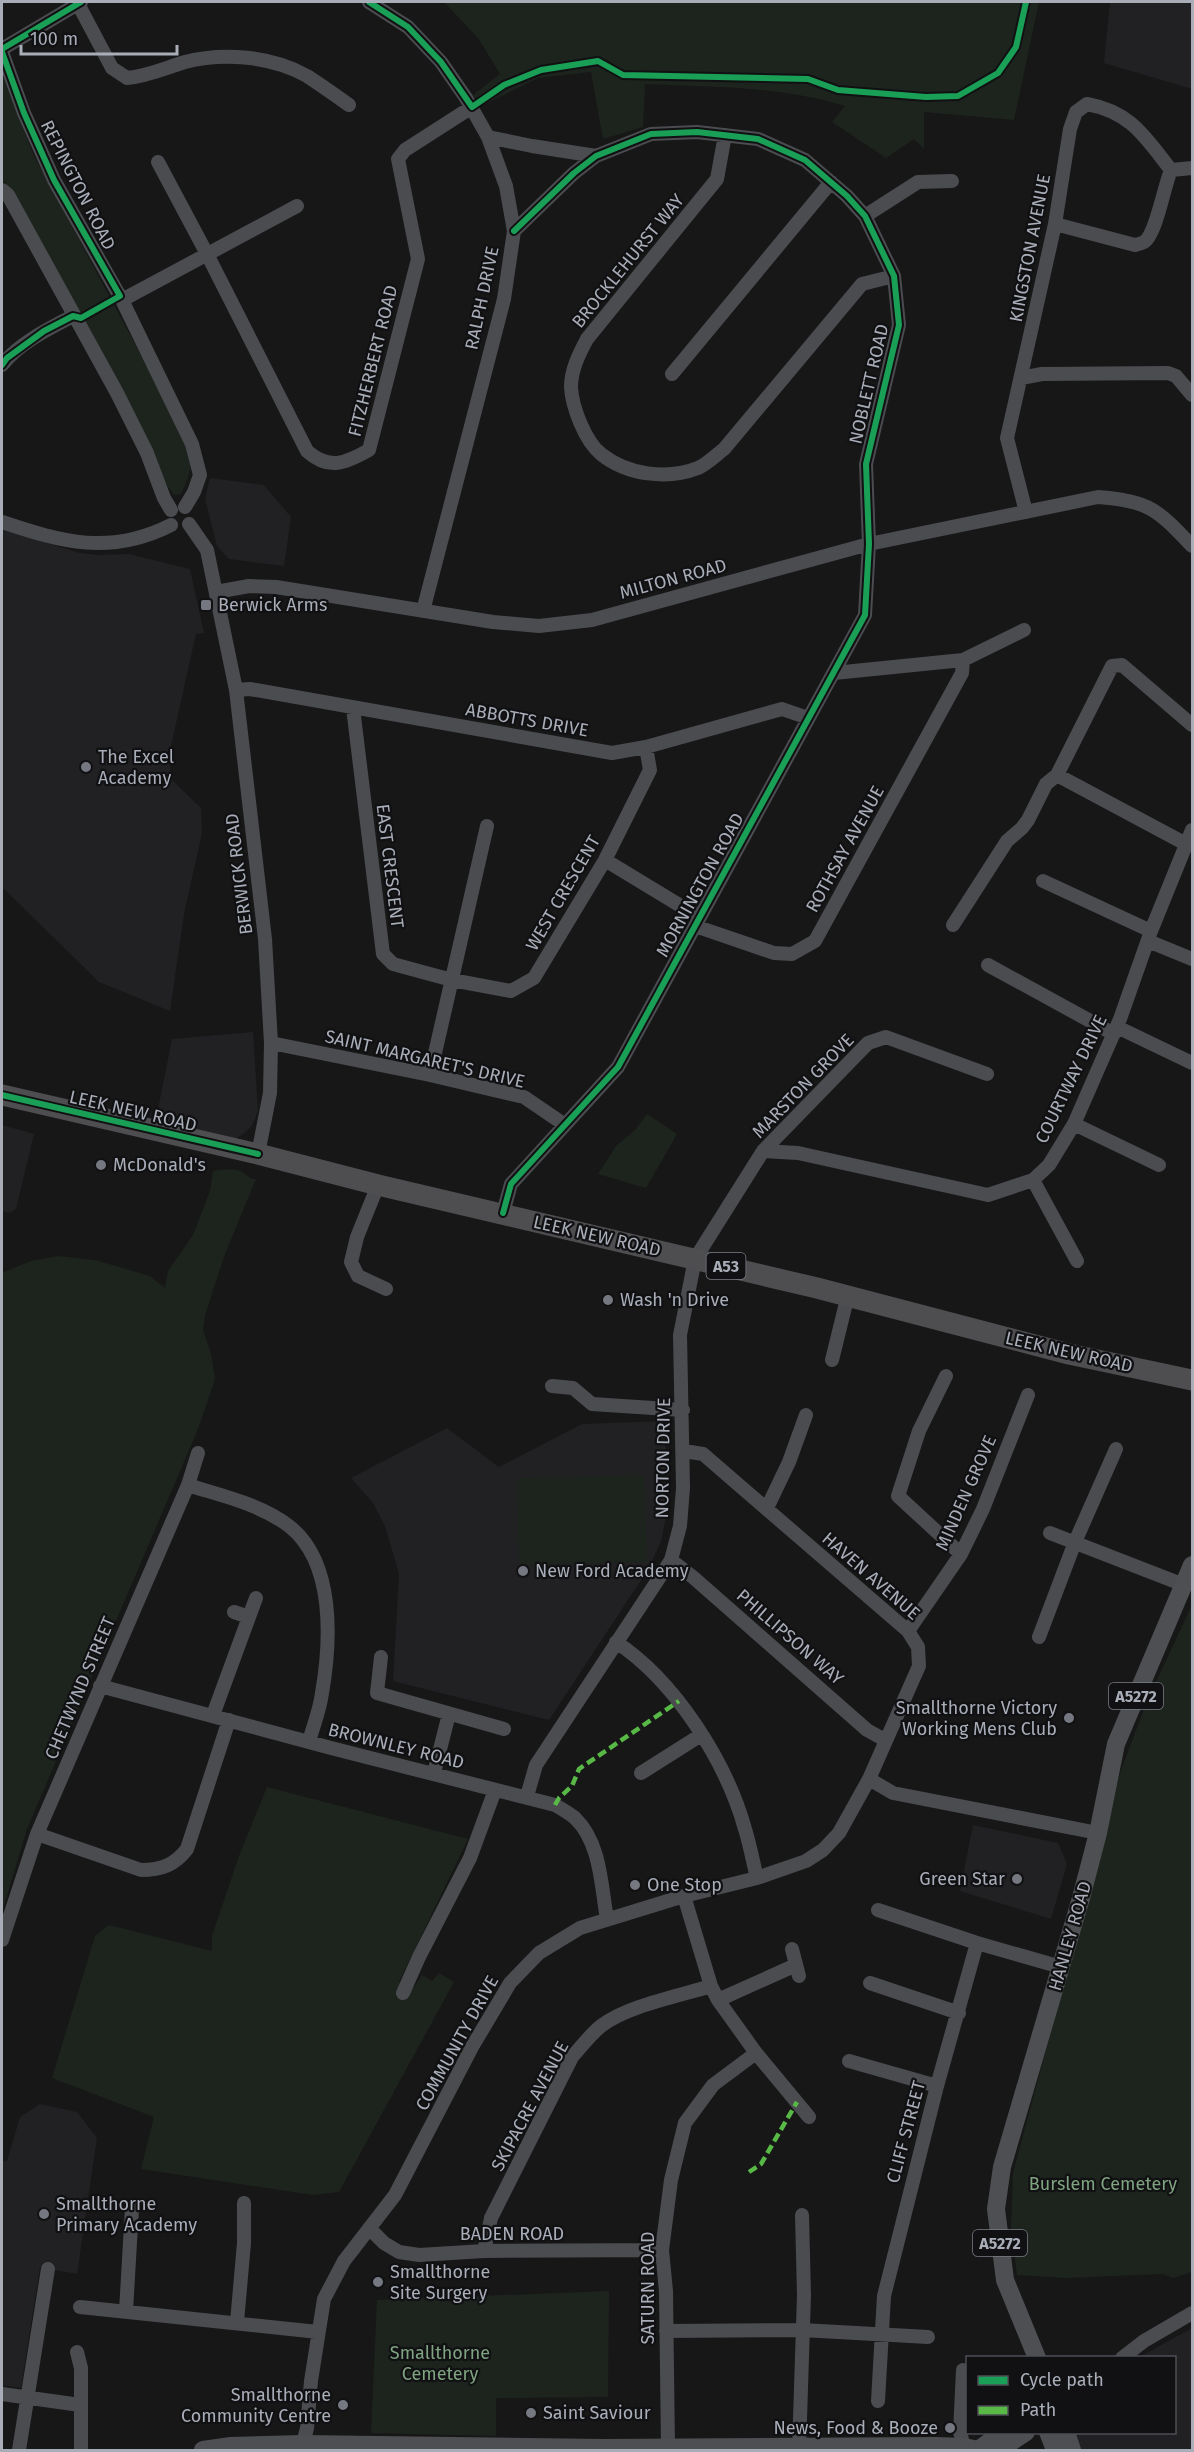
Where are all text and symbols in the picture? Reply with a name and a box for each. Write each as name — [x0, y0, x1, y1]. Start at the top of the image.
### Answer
scale bar — [21, 18, 177, 56]
text: 100 m — [30, 28, 78, 50]
street label: REPINGTON ROAD — [36, 116, 120, 254]
street label: KINGSTON AVENUE — [1005, 172, 1055, 324]
street label: BROCKLEHURST WAY — [567, 189, 689, 332]
street label: RALPH DRIVE — [460, 244, 504, 352]
street label: FITZHERBERT ROAD — [344, 283, 402, 439]
street label: NOBLETT ROAD — [844, 322, 894, 446]
street label: MILTON ROAD — [617, 554, 729, 604]
place label: Berwick Arms — [218, 594, 327, 616]
marker: Berwick Arms — [199, 598, 213, 612]
street label: ABBOTTS DRIVE — [464, 698, 590, 742]
place label: The Excel Academy — [98, 746, 174, 789]
marker: The Excel Academy — [79, 760, 93, 774]
street label: ROTHSAY AVENUE — [801, 782, 889, 916]
street label: EAST CRESCENT — [371, 803, 409, 930]
street label: MORNINGTON ROAD — [651, 809, 749, 961]
street label: BERWICK ROAD — [221, 812, 257, 936]
street label: WEST CRESCENT — [521, 831, 605, 955]
street label: COURTWAY DRIVE — [1030, 1011, 1112, 1147]
street label: SAINT MARGARET'S DRIVE — [323, 1025, 527, 1093]
street label: MARSTON GROVE — [748, 1029, 858, 1143]
street label: LEEK NEW ROAD — [67, 1086, 199, 1136]
place label: McDonald's — [113, 1154, 206, 1176]
marker: McDonald's — [94, 1158, 108, 1172]
street label: LEEK NEW ROAD — [531, 1211, 663, 1261]
road number: A53 — [706, 1253, 746, 1279]
place label: Wash 'n Drive — [620, 1289, 729, 1311]
marker: Wash 'n Drive — [601, 1293, 615, 1307]
street label: LEEK NEW ROAD — [1003, 1327, 1135, 1377]
street label: NORTON DRIVE — [651, 1397, 675, 1519]
street label: MINDEN GROVE — [931, 1432, 1001, 1554]
street label: HAVEN AVENUE — [818, 1527, 924, 1625]
place label: New Ford Academy — [535, 1560, 689, 1582]
marker: New Ford Academy — [516, 1564, 530, 1578]
street label: PHILLIPSON WAY — [732, 1584, 848, 1690]
street label: CHETWYND STREET — [40, 1613, 120, 1763]
road number: A5272 — [1109, 1683, 1163, 1709]
place label: Smallthorne Victory Working Mens Club — [896, 1697, 1057, 1740]
marker: Smallthorne Victory Working Mens Club — [1062, 1711, 1076, 1725]
street label: BROWNLEY ROAD — [326, 1718, 466, 1774]
place label: Green Star — [919, 1868, 1005, 1890]
marker: Green Star — [1010, 1872, 1024, 1886]
place label: One Stop — [647, 1874, 722, 1896]
marker: One Stop — [628, 1878, 642, 1892]
street label: HANLEY ROAD — [1044, 1879, 1096, 1993]
street label: COMMUNITY DRIVE — [411, 1972, 503, 2114]
street label: SKIPACRE AVENUE — [486, 2037, 574, 2175]
street label: CLIFF STREET — [882, 2078, 930, 2186]
park label: Burslem Cemetery — [1029, 2173, 1177, 2195]
place label: Smallthorne Primary Academy — [56, 2193, 197, 2236]
marker: Smallthorne Primary Academy — [37, 2207, 51, 2221]
street label: BADEN ROAD — [460, 2223, 564, 2245]
road number: A5272 — [973, 2230, 1027, 2256]
street label: SATURN ROAD — [637, 2231, 659, 2345]
place label: Smallthorne Site Surgery — [390, 2261, 490, 2304]
marker: Smallthorne Site Surgery — [371, 2275, 385, 2289]
park label: Smallthorne Cemetery — [390, 2342, 490, 2385]
legend — [966, 2356, 1176, 2434]
text: Cycle path — [1020, 2369, 1104, 2391]
place label: Smallthorne Community Centre — [181, 2384, 331, 2427]
marker: Smallthorne Community Centre — [336, 2398, 350, 2412]
text: Path — [1020, 2399, 1056, 2421]
place label: Saint Saviour — [543, 2402, 651, 2424]
marker: Saint Saviour — [524, 2406, 538, 2420]
place label: News, Food & Booze — [773, 2417, 938, 2439]
marker: News, Food & Booze — [943, 2421, 957, 2435]

